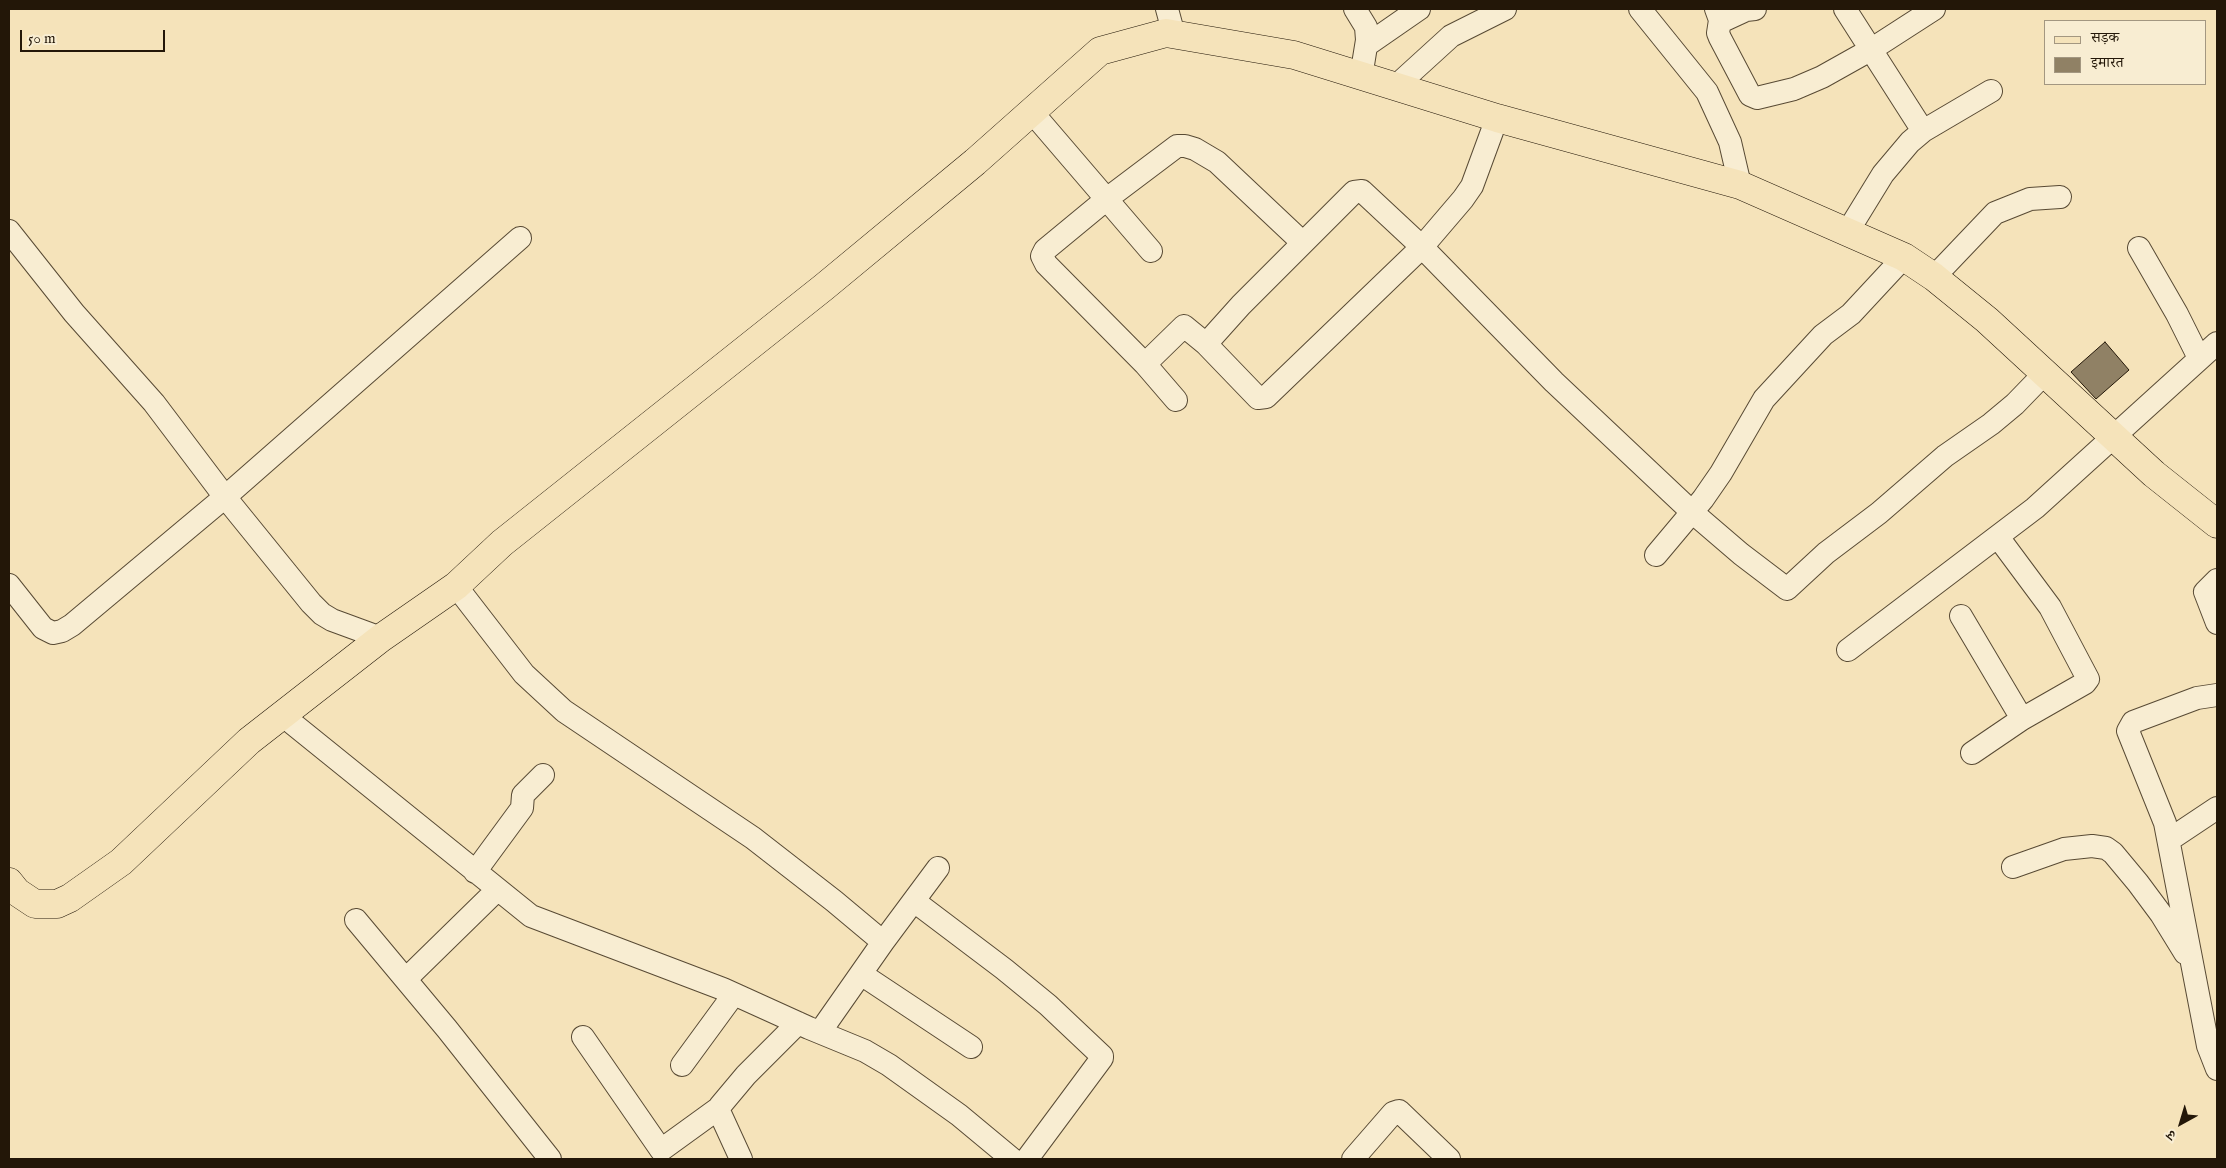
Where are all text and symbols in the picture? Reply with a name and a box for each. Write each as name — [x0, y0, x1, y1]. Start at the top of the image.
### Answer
scale bar — [22, 20, 168, 52]
legend — [2044, 20, 2206, 85]
text: सड़क — [2091, 28, 2119, 47]
text: 50 m — [28, 29, 56, 48]
text: इमारत — [2091, 53, 2124, 72]
north arrow — [2156, 1098, 2206, 1148]
text: उ — [2163, 1125, 2180, 1144]

